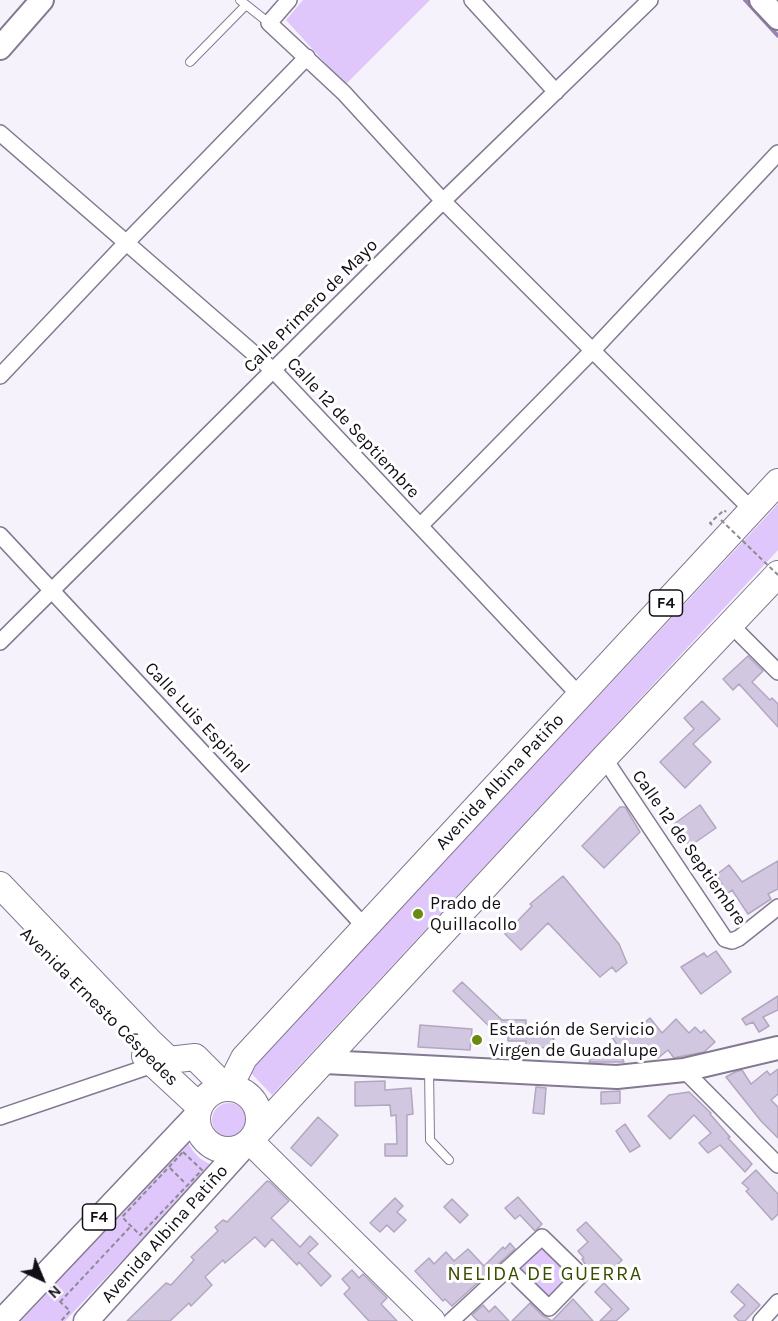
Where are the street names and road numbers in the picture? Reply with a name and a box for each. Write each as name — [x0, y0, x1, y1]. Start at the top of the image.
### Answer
street label: Calle Primero de Mayo — [240, 235, 382, 377]
street label: Calle 12 de Septiembre — [282, 353, 424, 503]
road number: F4 — [650, 590, 682, 616]
street label: Calle Luis Espinal — [140, 658, 254, 778]
street label: Avenida Albina Patiño — [431, 709, 569, 855]
street label: Calle 12 de Septiembre — [627, 766, 751, 930]
street label: Avenida Ernesto Céspedes — [15, 923, 183, 1091]
street label: Avenida Albina Patiño — [97, 1160, 233, 1308]
road number: F4 — [82, 1204, 116, 1230]

